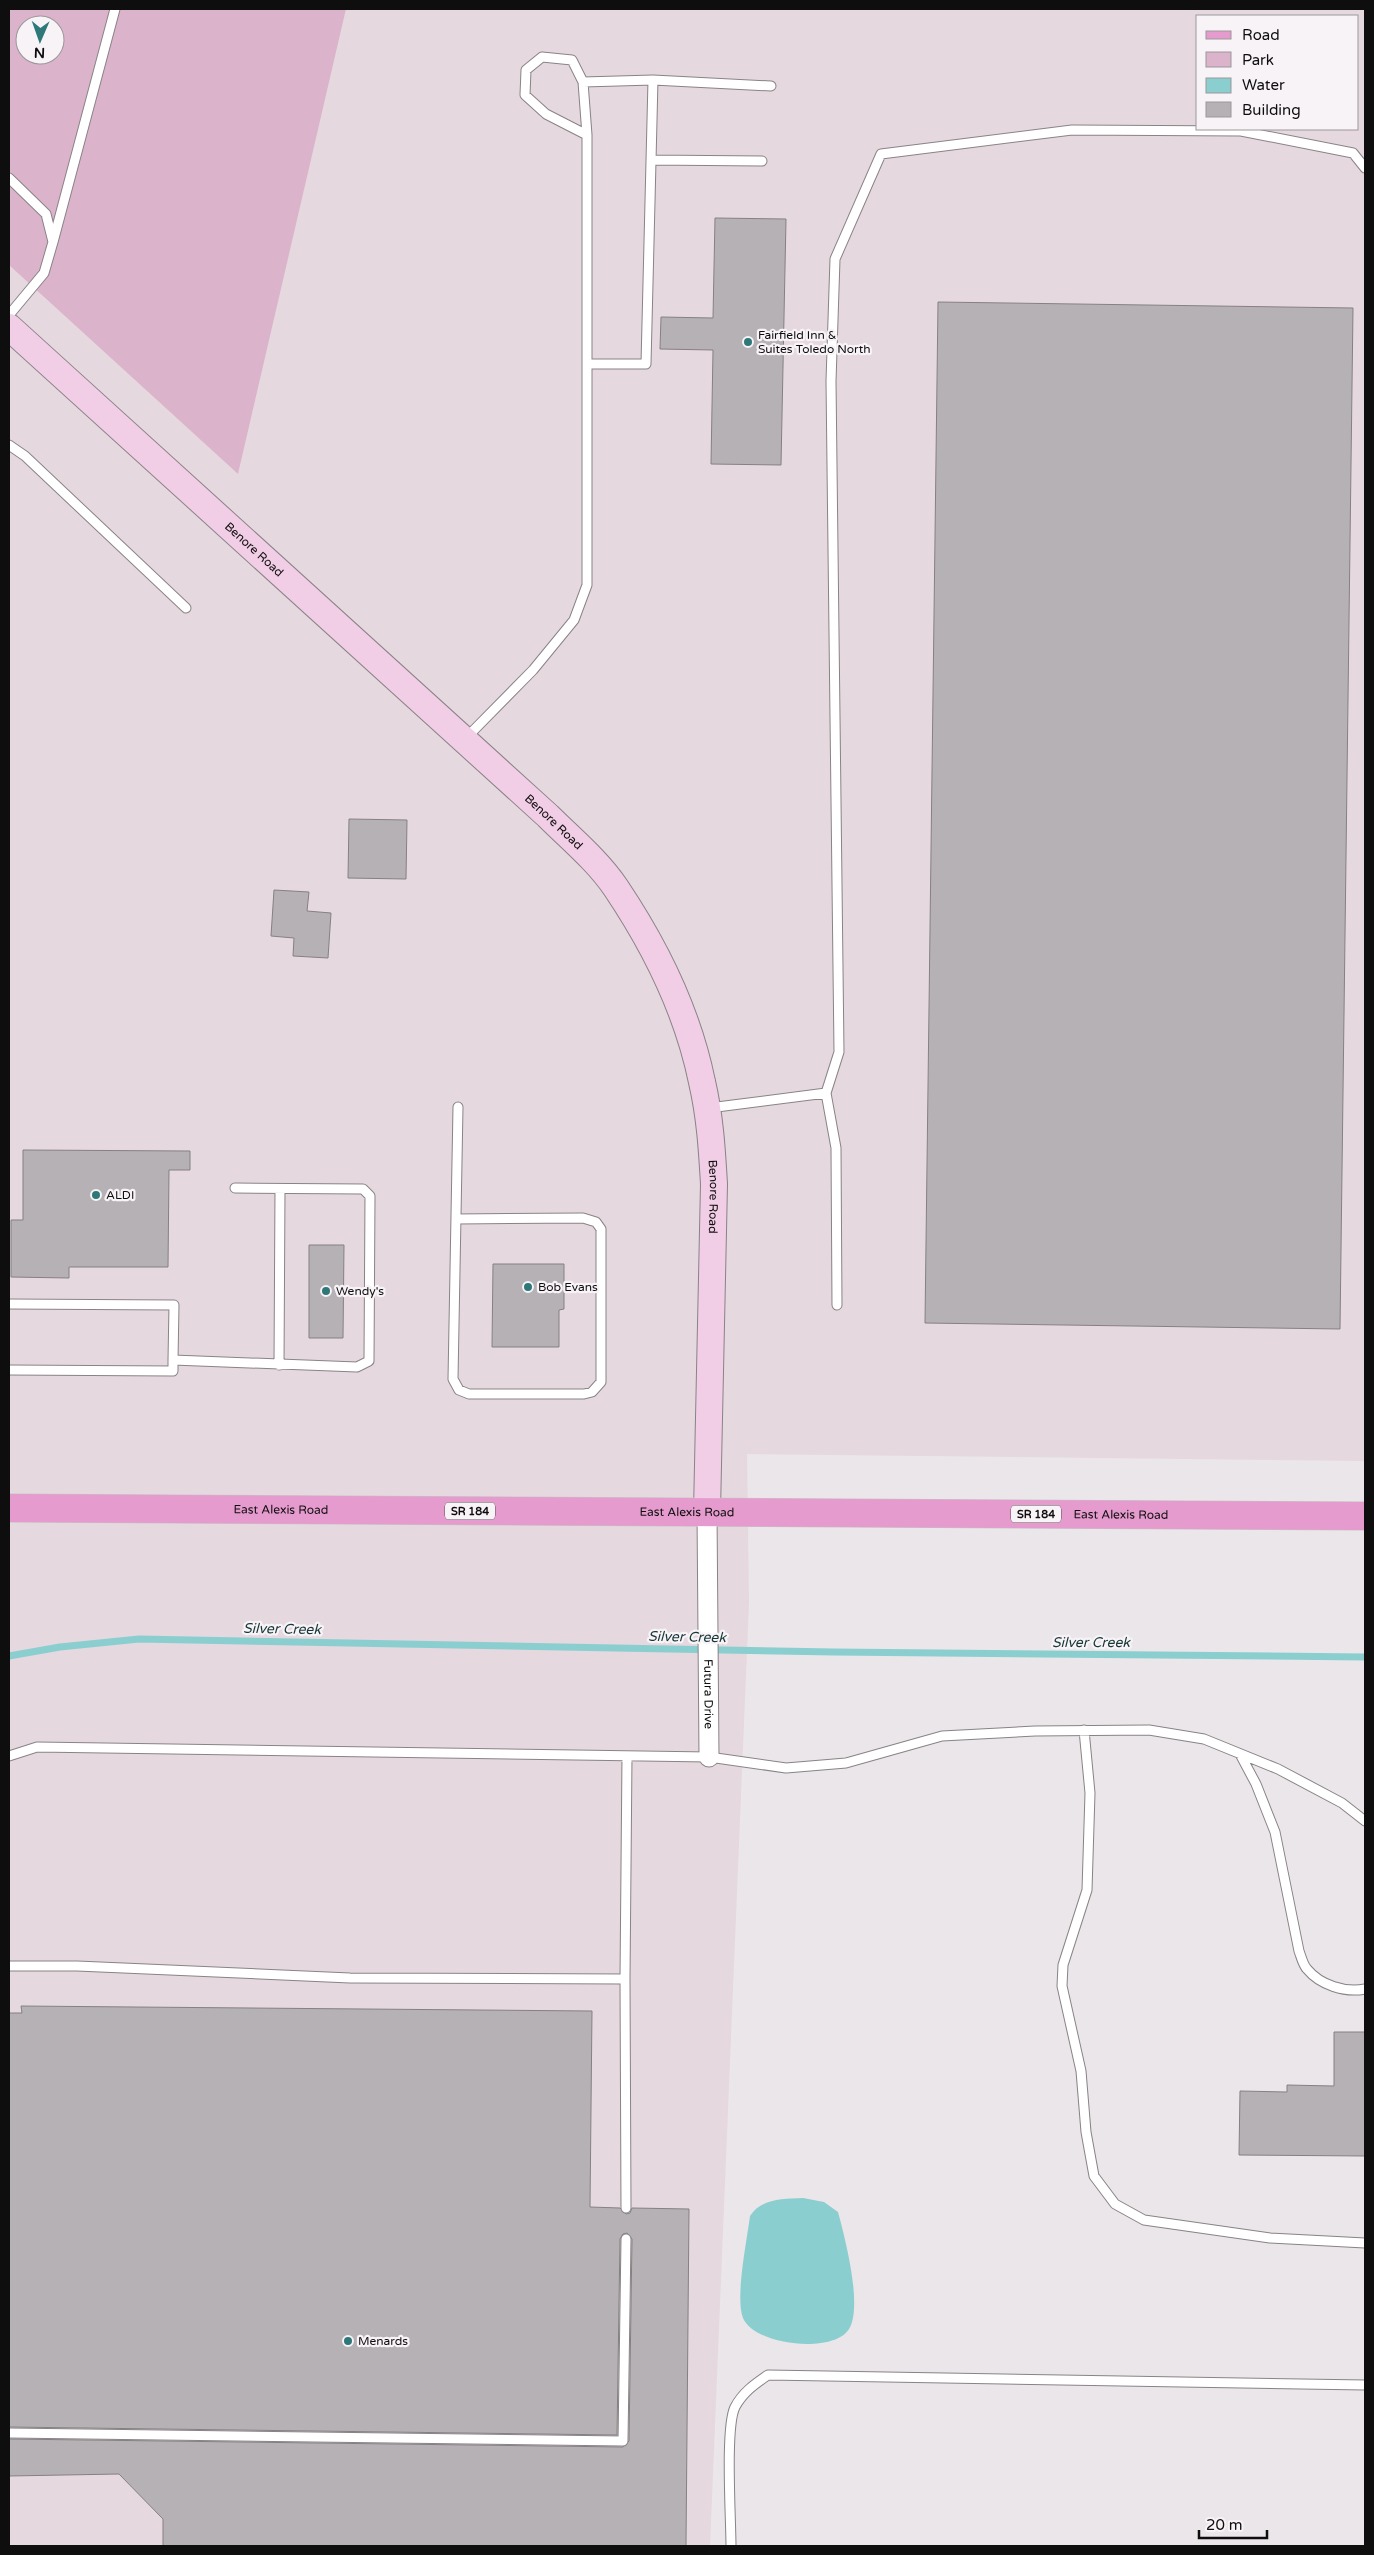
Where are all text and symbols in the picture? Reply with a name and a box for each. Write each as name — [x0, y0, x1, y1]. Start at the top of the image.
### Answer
north arrow — [15, 15, 65, 65]
legend — [1196, 15, 1359, 130]
text: Road — [1242, 26, 1280, 44]
text: N — [34, 44, 45, 61]
text: Park — [1242, 51, 1274, 69]
text: Water — [1242, 76, 1285, 94]
text: Building — [1242, 101, 1301, 119]
place label: Fairfield Inn & Suites Toledo North — [758, 328, 871, 356]
marker: Fairfield Inn & Suites Toledo North — [742, 336, 754, 348]
street label: Benore Road — [222, 519, 286, 580]
street label: Benore Road — [522, 791, 586, 852]
street label: Benore Road — [706, 1159, 721, 1234]
place label: ALDI — [106, 1188, 134, 1202]
marker: ALDI — [90, 1189, 102, 1201]
place label: Bob Evans — [538, 1280, 598, 1294]
marker: Bob Evans — [522, 1281, 534, 1293]
place label: Wendy's — [336, 1284, 384, 1298]
marker: Wendy's — [320, 1285, 332, 1297]
street label: East Alexis Road — [233, 1502, 329, 1517]
road number: SR 184 — [445, 1502, 495, 1520]
street label: East Alexis Road — [639, 1505, 735, 1519]
road number: SR 184 — [1011, 1506, 1061, 1522]
street label: East Alexis Road — [1073, 1507, 1168, 1522]
water label: Silver Creek — [243, 1620, 322, 1638]
water label: Silver Creek — [648, 1628, 727, 1646]
water label: Silver Creek — [1052, 1634, 1131, 1651]
street label: Futura Drive — [701, 1659, 716, 1729]
place label: Menards — [358, 2334, 408, 2348]
marker: Menards — [342, 2335, 354, 2347]
scale bar — [1199, 2508, 1266, 2540]
text: 20 m — [1206, 2516, 1243, 2534]

